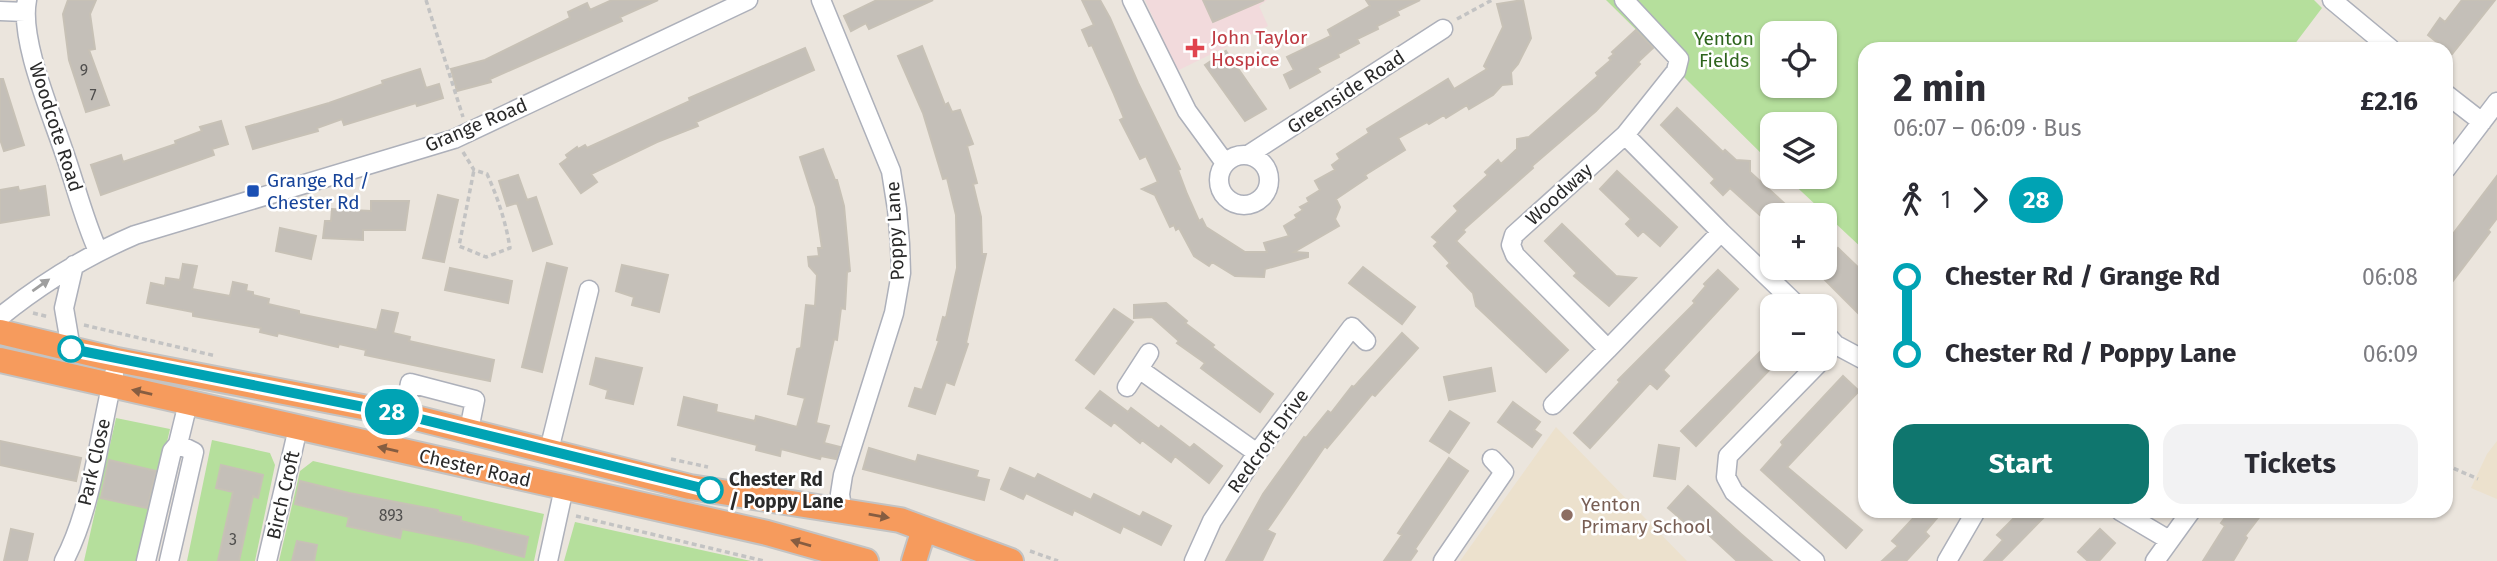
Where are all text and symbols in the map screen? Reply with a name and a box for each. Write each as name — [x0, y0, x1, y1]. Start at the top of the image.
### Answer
map controls — [1760, 21, 1837, 371]
button: locate — [1760, 21, 1837, 98]
place label: John Taylor Hospice — [1211, 26, 1308, 71]
park label: Yenton Fields — [1694, 27, 1754, 72]
marker: John Taylor Hospice — [1185, 38, 1205, 58]
street label: Greenside Road — [1283, 45, 1409, 139]
street label: Woodcote Road — [24, 59, 88, 195]
house number: 9 — [80, 61, 88, 80]
text: 2 min — [1893, 65, 1986, 111]
house number: 7 — [89, 86, 97, 105]
text: £2.16 — [2360, 86, 2418, 117]
street label: Grange Road — [421, 93, 531, 157]
button: layers — [1760, 112, 1837, 189]
text: 06:07 – 06:09 · Bus — [1893, 114, 2081, 142]
street label: Woodway — [1521, 158, 1598, 230]
place label: Grange Rd / Chester Rd — [267, 169, 370, 214]
street label: Poppy Lane — [881, 181, 909, 281]
icon: walk — [1893, 181, 1931, 219]
icon: forward — [1961, 181, 1999, 219]
marker: Grange Rd / Chester Rd — [245, 183, 261, 199]
text: 1 — [1941, 186, 1951, 214]
text: 28 — [2023, 186, 2049, 214]
button: + — [1760, 203, 1837, 280]
text: Chester Rd / Grange Rd — [1945, 261, 2220, 292]
text: 06:08 — [2362, 263, 2418, 291]
one-way arrow — [32, 278, 50, 292]
button: − — [1760, 294, 1837, 371]
unlabelled marker — [58, 336, 84, 362]
text: Chester Rd / Poppy Lane — [1945, 338, 2236, 369]
text: 06:09 — [2363, 340, 2418, 368]
street label: Redcroft Drive — [1223, 385, 1313, 497]
one-way arrow — [131, 387, 153, 398]
line badge: 28 — [360, 389, 424, 435]
text: 28 — [379, 398, 405, 426]
street label: Park Close — [73, 416, 115, 508]
button: Start — [1893, 424, 2149, 504]
button: Tickets — [2163, 424, 2418, 504]
one-way arrow — [377, 443, 399, 454]
street label: Chester Road — [417, 444, 533, 492]
street label: Birch Croft — [262, 448, 304, 542]
place label: Chester Rd / Poppy Lane — [729, 468, 844, 513]
marker: Chester Rd / Poppy Lane — [697, 477, 723, 503]
place label: Yenton Primary School — [1581, 493, 1711, 538]
house number: 893 — [379, 506, 403, 525]
marker: Yenton Primary School — [1559, 507, 1575, 523]
one-way arrow — [869, 511, 891, 522]
house number: 3 — [229, 530, 237, 549]
one-way arrow — [790, 537, 811, 547]

